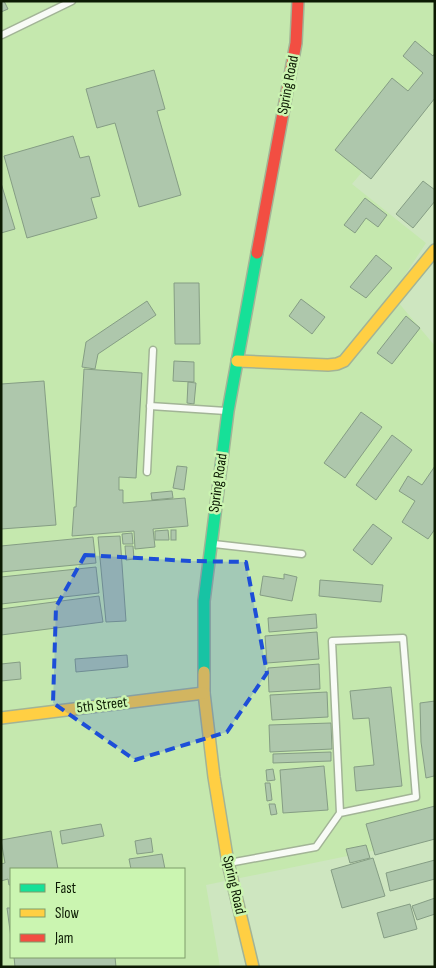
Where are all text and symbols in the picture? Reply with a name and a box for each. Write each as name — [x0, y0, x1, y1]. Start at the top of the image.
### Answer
street label: Spring Road — [273, 54, 303, 116]
street label: Spring Road — [204, 452, 232, 514]
street label: 5th Street — [76, 692, 129, 718]
street label: Spring Road — [218, 854, 250, 916]
legend — [10, 868, 185, 958]
text: Fast — [55, 879, 77, 898]
text: Slow — [55, 904, 79, 923]
text: Jam — [54, 929, 73, 948]

